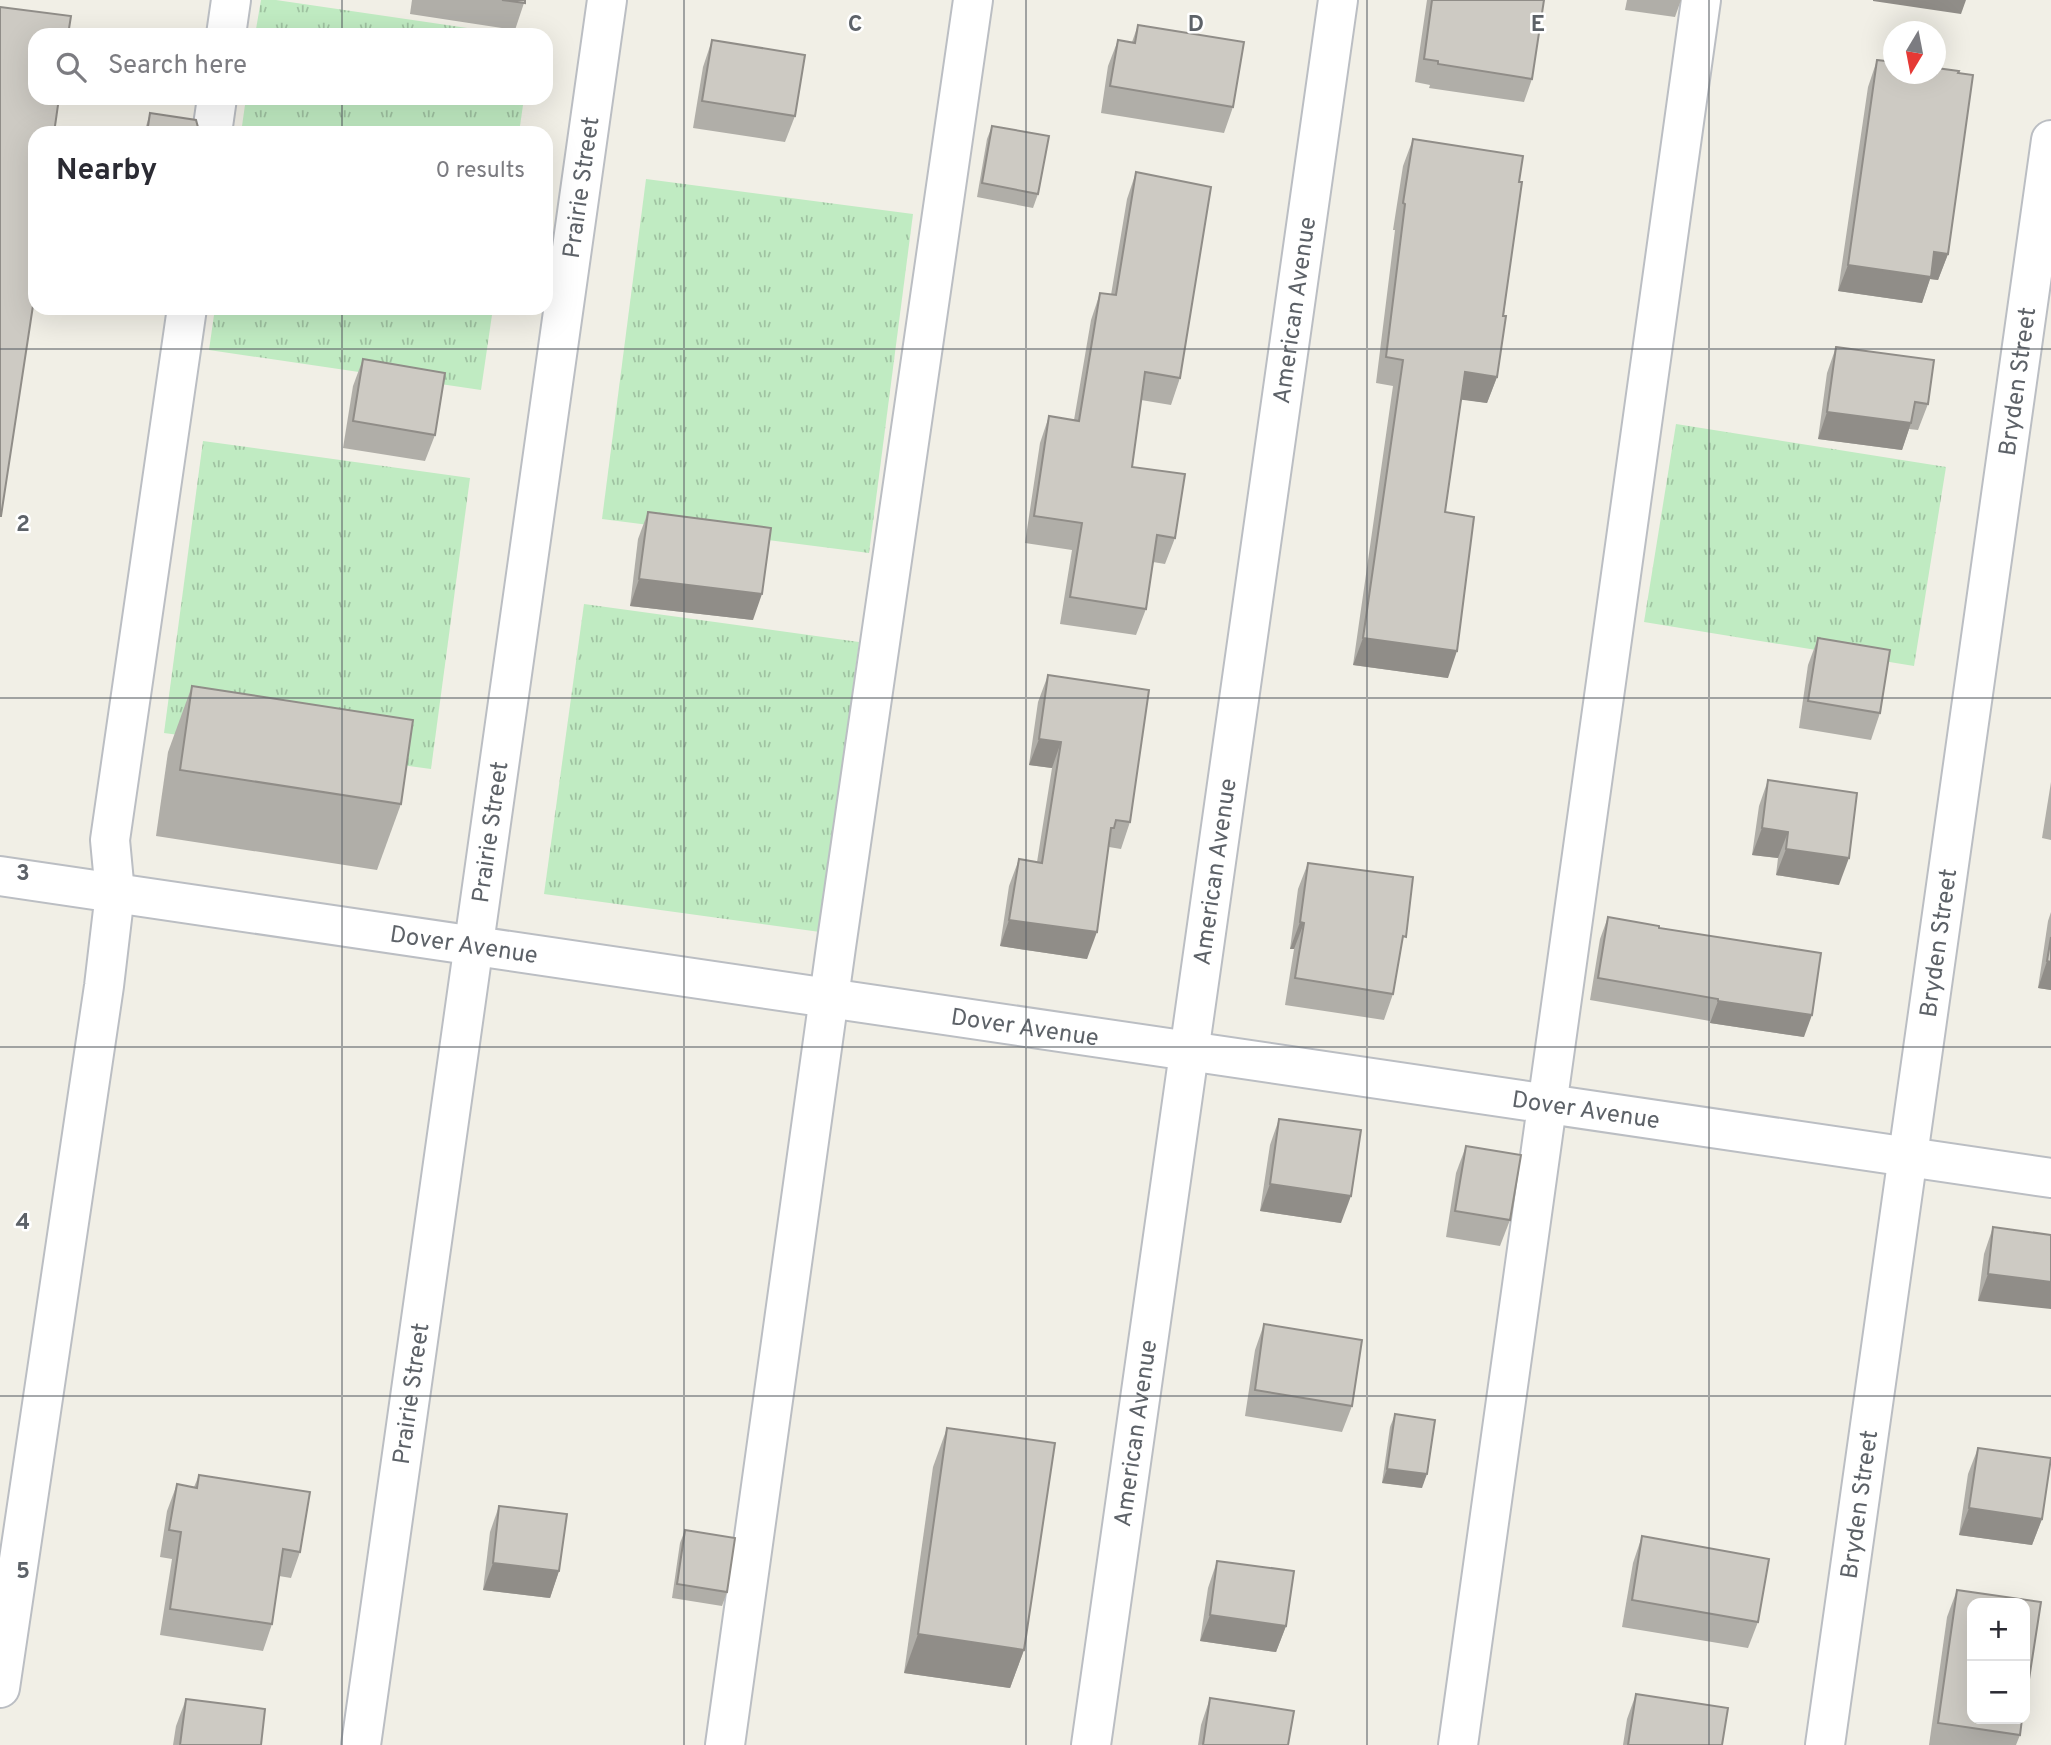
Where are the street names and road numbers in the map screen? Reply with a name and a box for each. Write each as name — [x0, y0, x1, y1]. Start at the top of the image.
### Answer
street label: Prairie Street — [558, 115, 607, 260]
street label: American Avenue — [1268, 215, 1324, 406]
street label: Bryden Street — [1994, 305, 2044, 458]
street label: Prairie Street — [467, 760, 517, 905]
street label: American Avenue — [1189, 776, 1245, 967]
street label: Bryden Street — [1915, 867, 1965, 1019]
street label: Dover Avenue — [388, 921, 540, 972]
street label: Dover Avenue — [949, 1003, 1101, 1055]
street label: Dover Avenue — [1510, 1086, 1662, 1137]
street label: Prairie Street — [388, 1321, 437, 1467]
street label: American Avenue — [1109, 1338, 1165, 1529]
street label: Bryden Street — [1836, 1428, 1886, 1581]

